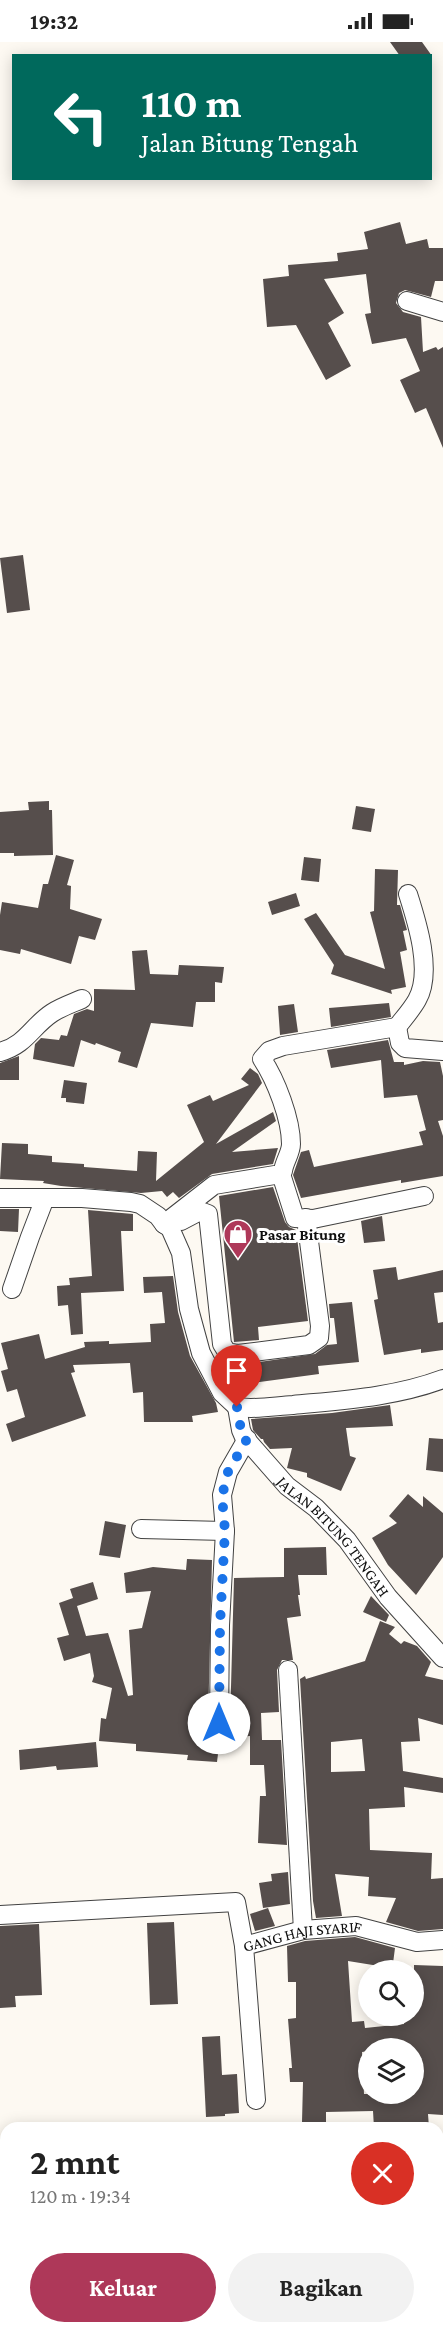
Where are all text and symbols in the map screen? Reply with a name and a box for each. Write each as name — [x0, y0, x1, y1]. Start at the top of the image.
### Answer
text: 19:32 — [30, 9, 78, 34]
icon: left — [42, 78, 120, 156]
text: 110 m — [141, 79, 242, 126]
text: Jalan Bitung Tengah — [141, 128, 358, 158]
shop icon: Pasar Bitung — [222, 1218, 254, 1260]
place label: Pasar Bitung — [259, 1226, 345, 1243]
pin — [211, 1345, 262, 1407]
icon: arrive — [220, 1354, 253, 1387]
street label: JALAN BITUNG TENGAH — [271, 1471, 393, 1600]
position arrow — [187, 1691, 251, 1755]
street label: GANG HAJI SYARIF — [241, 1918, 364, 1955]
map controls — [358, 1960, 424, 2104]
button: search — [358, 1960, 424, 2026]
button: layers — [358, 2038, 424, 2104]
text: 2 mnt — [30, 2142, 119, 2182]
button: close — [351, 2142, 414, 2205]
text: 120 m · 19:34 — [30, 2185, 131, 2207]
button: Keluar — [30, 2253, 216, 2322]
button: Bagikan — [228, 2253, 414, 2322]

